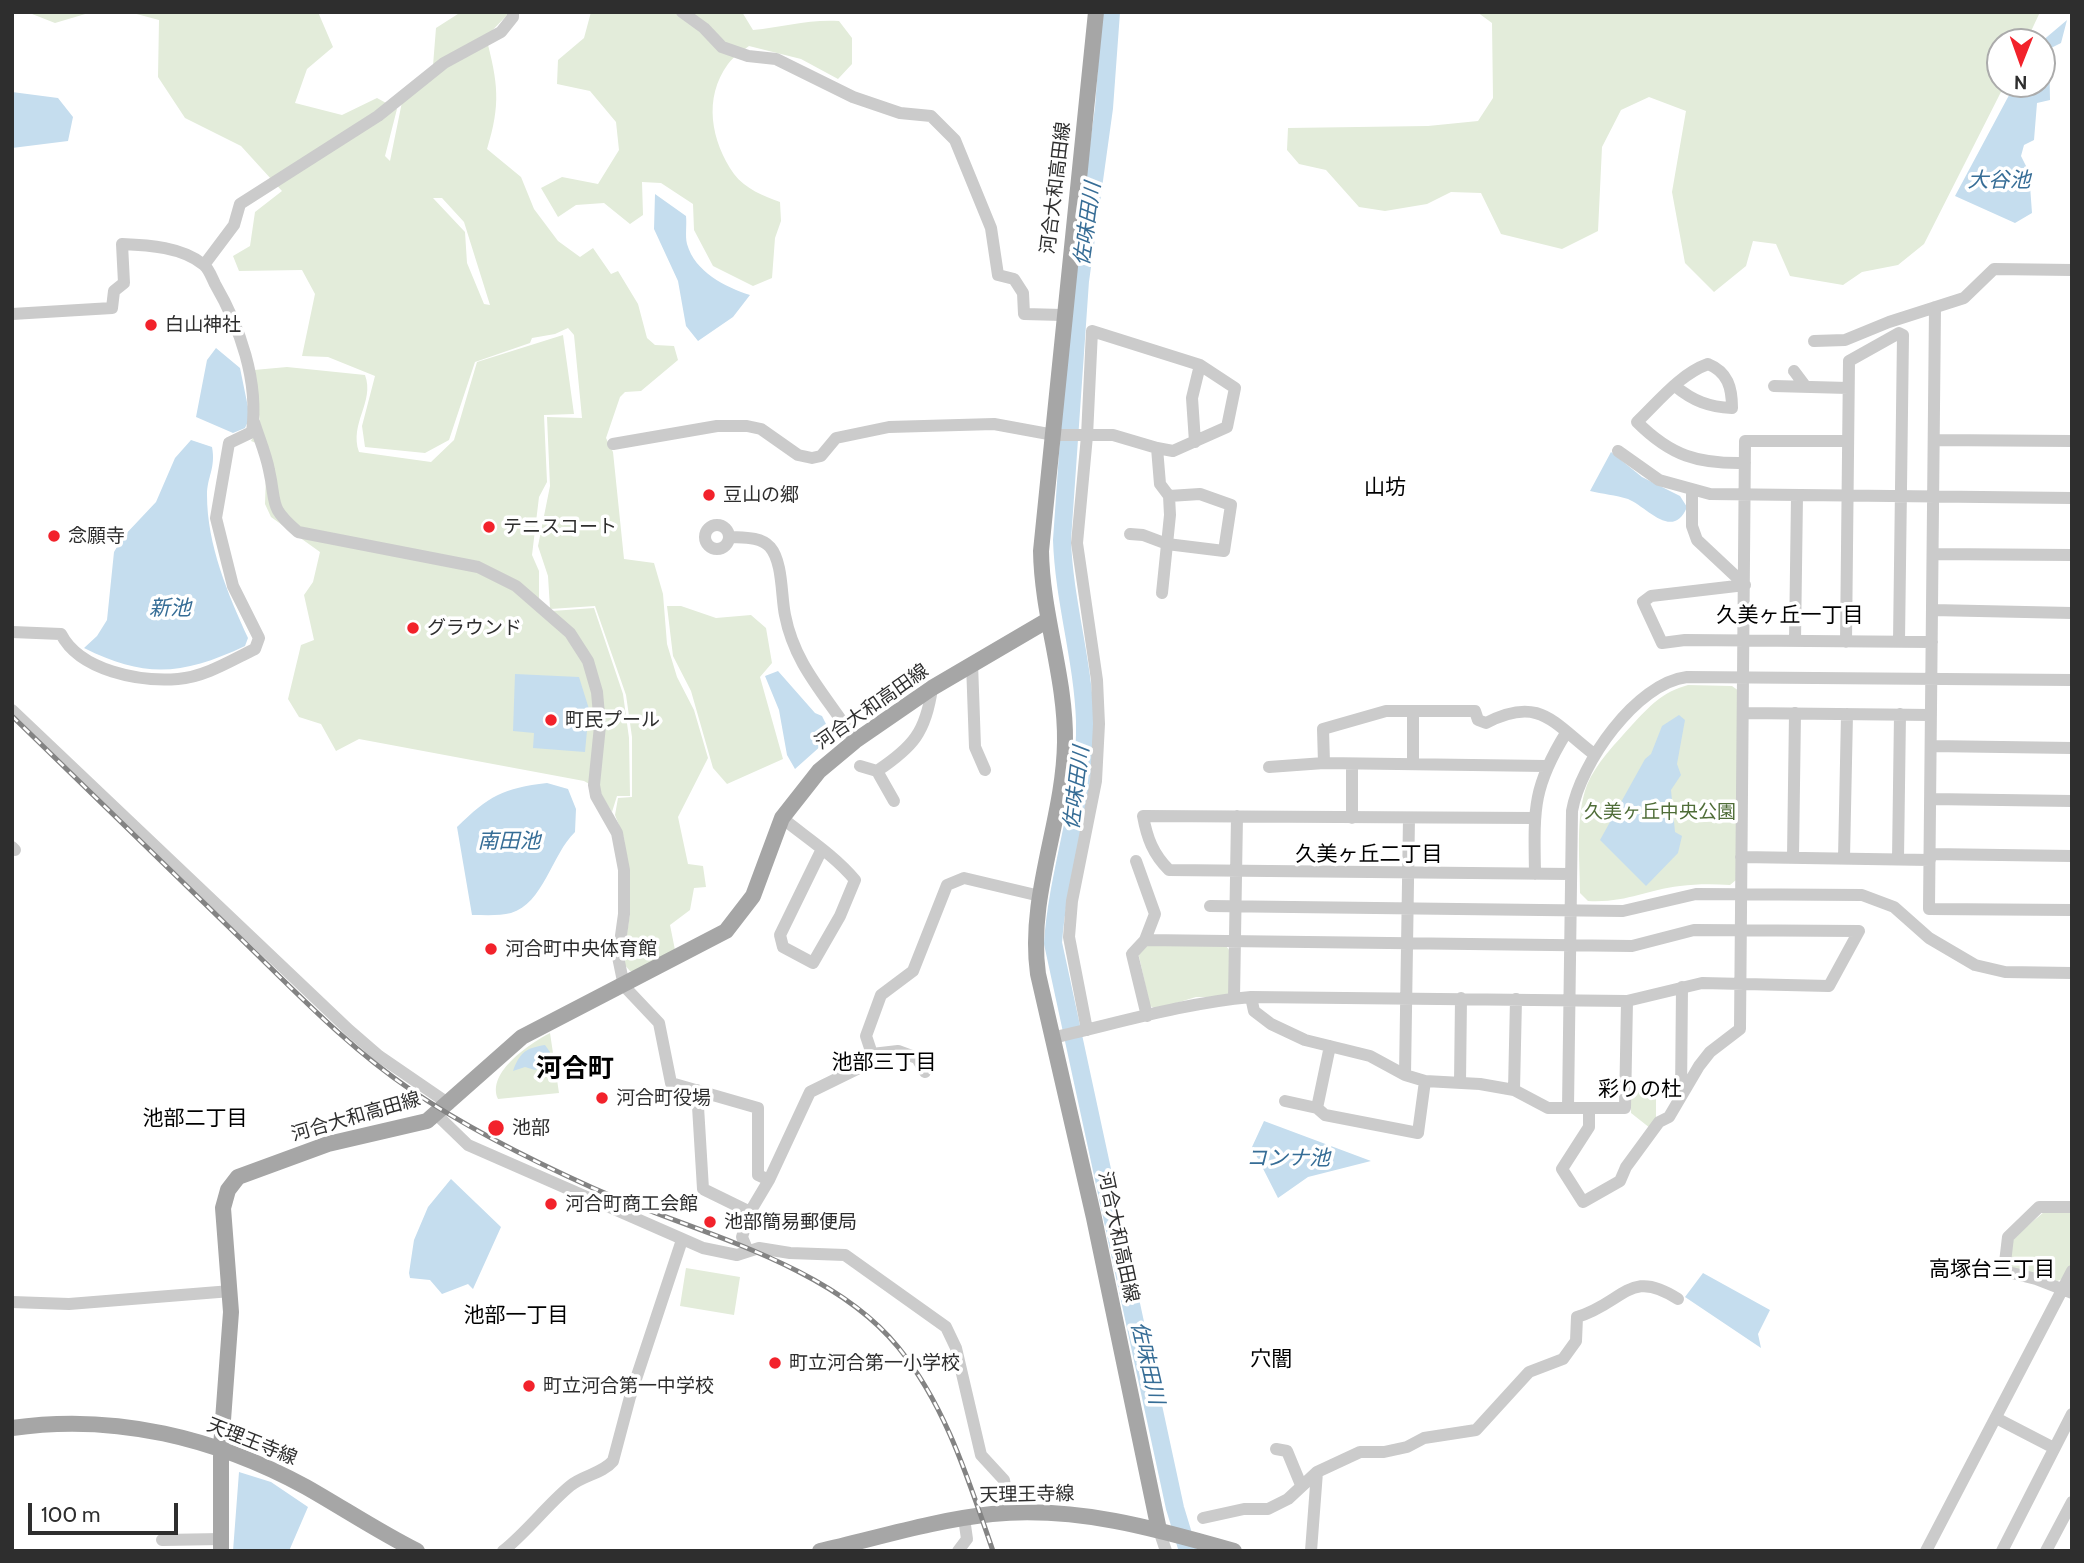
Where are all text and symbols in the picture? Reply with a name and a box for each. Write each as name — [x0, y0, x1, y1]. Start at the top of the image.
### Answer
north arrow — [1986, 28, 2056, 98]
text: N — [2014, 71, 2028, 94]
street label: 河合大和高田線 — [1037, 121, 1075, 255]
water label: 大谷池 — [1968, 168, 2030, 194]
water label: 佐味田川 — [1070, 181, 1106, 267]
place label: 白山神社 — [165, 314, 241, 336]
marker: 白山神社 — [143, 317, 159, 333]
district label: 山坊 — [1364, 475, 1406, 501]
place label: 豆山の郷 — [723, 484, 799, 506]
marker: 豆山の郷 — [701, 487, 717, 503]
place label: テニスコート — [503, 516, 617, 538]
marker: テニスコート — [481, 519, 497, 535]
place label: 念願寺 — [68, 525, 125, 547]
marker: 念願寺 — [46, 528, 62, 544]
water label: 新池 — [149, 596, 191, 622]
district label: 久美ヶ丘一丁目 — [1717, 603, 1863, 629]
place label: グラウンド — [427, 617, 522, 639]
marker: グラウンド — [405, 620, 421, 636]
street label: 河合大和高田線 — [811, 660, 933, 754]
place label: 町民プール — [565, 709, 660, 731]
marker: 町民プール — [543, 712, 559, 728]
water label: 佐味田川 — [1059, 745, 1095, 831]
park label: 久美ヶ丘中央公園 — [1584, 801, 1736, 823]
water label: 南田池 — [478, 829, 540, 855]
district label: 久美ヶ丘二丁目 — [1296, 842, 1442, 868]
place label: 河合町中央体育館 — [505, 938, 657, 960]
marker: 河合町中央体育館 — [483, 941, 499, 957]
district label: 池部三丁目 — [832, 1050, 936, 1076]
district label: 河合町 — [536, 1053, 614, 1085]
district label: 彩りの杜 — [1598, 1077, 1682, 1103]
place label: 河合町役場 — [616, 1087, 711, 1109]
street label: 河合大和高田線 — [289, 1088, 423, 1146]
marker: 河合町役場 — [594, 1090, 610, 1106]
district label: 池部二丁目 — [143, 1106, 247, 1132]
place label: 池部 — [512, 1117, 550, 1139]
marker: 池部 — [486, 1118, 506, 1138]
water label: コンナ池 — [1246, 1146, 1330, 1172]
street label: 河合大和高田線 — [1093, 1170, 1143, 1304]
place label: 河合町商工会館 — [565, 1193, 698, 1215]
marker: 河合町商工会館 — [543, 1196, 559, 1212]
place label: 池部簡易郵便局 — [724, 1211, 857, 1233]
marker: 池部簡易郵便局 — [702, 1214, 718, 1230]
district label: 高塚台三丁目 — [1929, 1257, 2055, 1283]
district label: 池部一丁目 — [464, 1303, 568, 1329]
water label: 佐味田川 — [1125, 1319, 1169, 1407]
district label: 穴闇 — [1250, 1347, 1292, 1373]
place label: 町立河合第一小学校 — [789, 1352, 960, 1374]
marker: 町立河合第一小学校 — [767, 1355, 783, 1371]
place label: 町立河合第一中学校 — [543, 1375, 714, 1397]
marker: 町立河合第一中学校 — [521, 1378, 537, 1394]
street label: 天理王寺線 — [204, 1414, 300, 1470]
street label: 天理王寺線 — [979, 1483, 1075, 1507]
scale bar — [32, 1490, 182, 1534]
text: 100 m — [41, 1502, 100, 1527]

